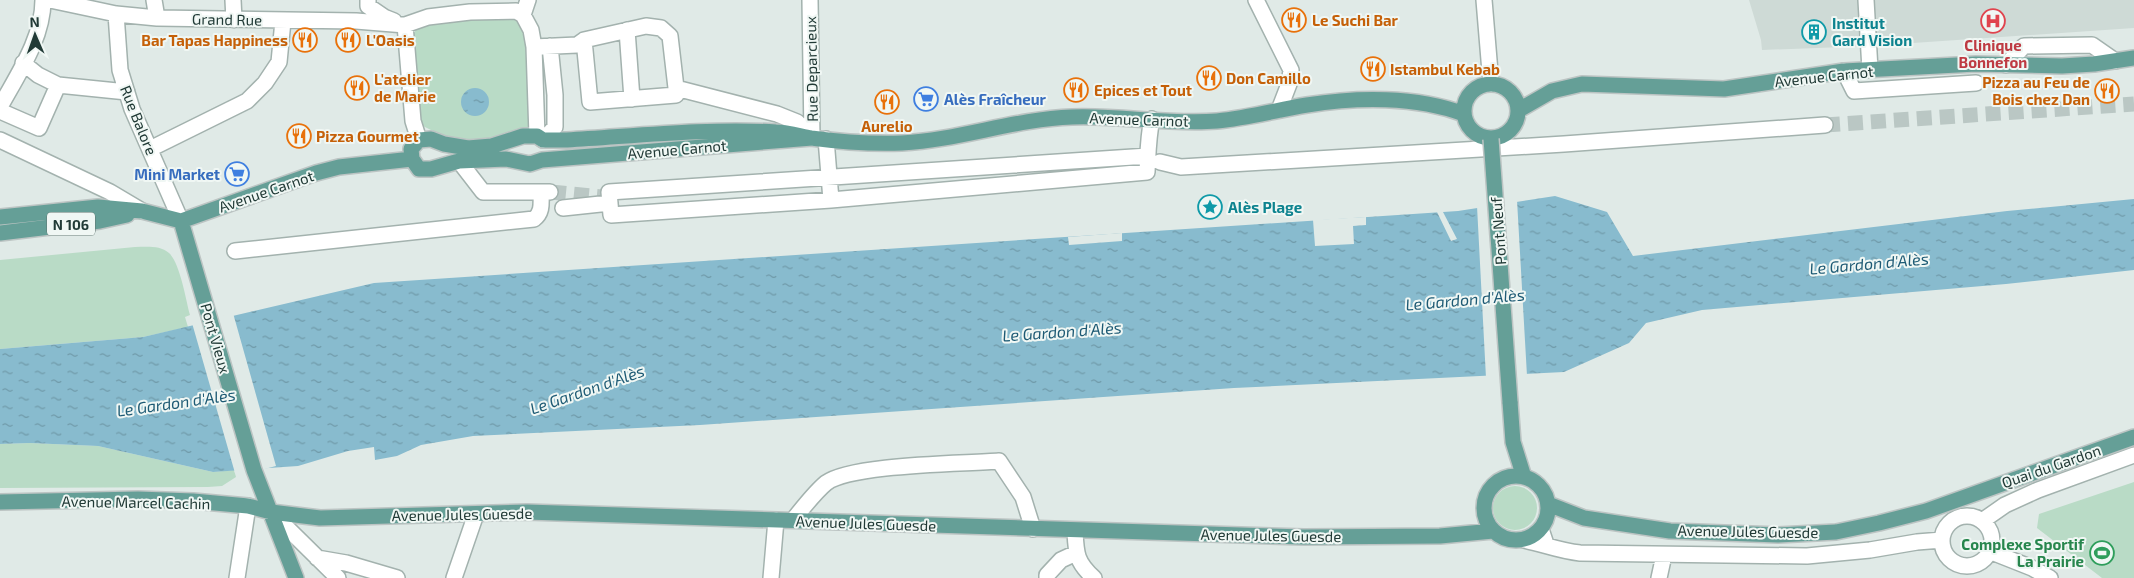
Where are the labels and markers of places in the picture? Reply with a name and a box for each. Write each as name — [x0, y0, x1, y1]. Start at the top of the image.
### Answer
restaurant icon: Le Suchi Bar — [1281, 7, 1307, 33]
hospital icon: Clinique Bonnefon — [1980, 8, 2006, 34]
place label: Le Suchi Bar — [1312, 11, 1399, 29]
place label: Institut Gard Vision — [1832, 14, 1912, 49]
building icon: Institut Gard Vision — [1801, 19, 1827, 45]
restaurant icon: Bar Tapas Happiness — [292, 27, 318, 53]
restaurant icon: L'Oasis — [335, 27, 361, 53]
place label: Bar Tapas Happiness — [141, 31, 288, 49]
place label: L'Oasis — [366, 31, 415, 49]
place label: Clinique Bonnefon — [1959, 36, 2027, 71]
restaurant icon: Istambul Kebab — [1360, 56, 1386, 82]
place label: Istambul Kebab — [1390, 60, 1500, 78]
restaurant icon: Don Camillo — [1196, 65, 1222, 91]
place label: Don Camillo — [1226, 69, 1311, 87]
place label: L'atelier de Marie — [374, 70, 436, 105]
place label: Pizza au Feu de Bois chez Dan — [1982, 73, 2090, 108]
restaurant icon: L'atelier de Marie — [344, 75, 370, 101]
restaurant icon: Epices et Tout — [1063, 77, 1089, 103]
restaurant icon: Pizza au Feu de Bois chez Dan — [2094, 78, 2120, 104]
place label: Epices et Tout — [1094, 81, 1192, 99]
supermarket icon: Alès Fraîcheur — [913, 86, 939, 112]
restaurant icon: Aurelio — [874, 89, 900, 115]
place label: Alès Fraîcheur — [944, 90, 1047, 108]
place label: Aurelio — [861, 117, 913, 135]
restaurant icon: Pizza Gourmet — [286, 123, 312, 149]
place label: Pizza Gourmet — [316, 127, 419, 145]
supermarket icon: Mini Market — [224, 161, 250, 187]
place label: Mini Market — [134, 165, 220, 183]
place icon: Alès Plage — [1197, 194, 1223, 220]
place label: Alès Plage — [1228, 198, 1302, 216]
place label: Complexe Sportif La Prairie — [1961, 535, 2085, 570]
sports icon: Complexe Sportif La Prairie — [2089, 540, 2115, 566]

